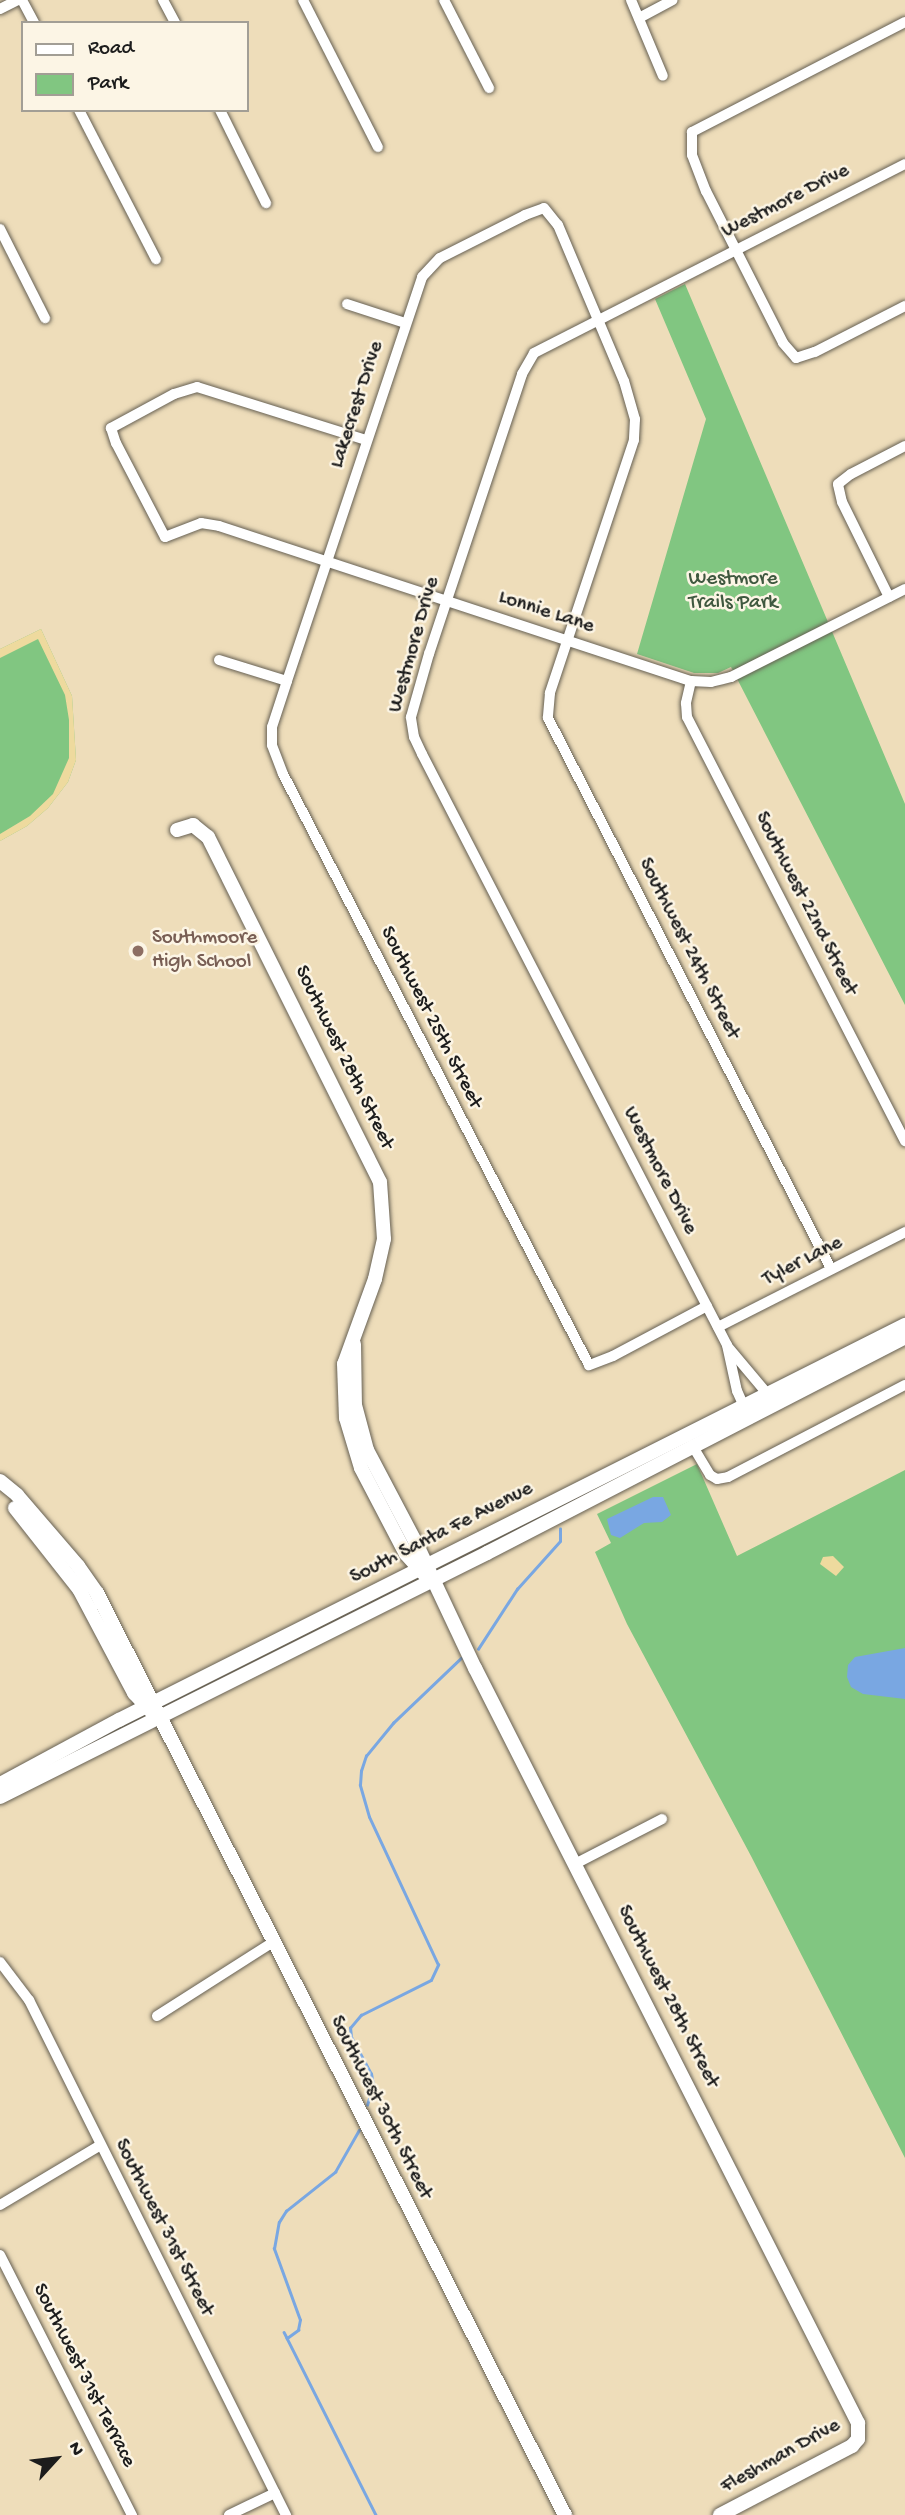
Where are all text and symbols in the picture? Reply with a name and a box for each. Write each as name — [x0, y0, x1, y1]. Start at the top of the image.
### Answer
legend — [21, 21, 248, 112]
text: Road — [88, 37, 134, 62]
text: Park — [88, 72, 128, 97]
street label: Westmore Drive — [718, 159, 854, 245]
street label: Lakecrest Drive — [326, 338, 390, 472]
park label: Westmore Trails Park — [688, 567, 778, 617]
street label: Westmore Drive — [384, 574, 446, 716]
street label: Lonnie Lane — [495, 586, 597, 640]
street label: Southwest 22nd Street — [748, 808, 862, 1000]
street label: Southwest 24th Street — [631, 854, 745, 1044]
street label: Southwest 25th Street — [373, 923, 487, 1113]
place label: Southmoore High School — [152, 926, 257, 976]
marker: Southmoore High School — [130, 943, 146, 959]
street label: Southwest 28th Street — [288, 962, 398, 1154]
street label: Westmore Drive — [616, 1103, 702, 1239]
street label: Tyler Lane — [759, 1231, 847, 1293]
street label: South Santa Fe Avenue — [346, 1477, 538, 1591]
street label: Southwest 28th Street — [610, 1902, 724, 2092]
street label: Southwest 30th Street — [323, 2012, 437, 2204]
street label: Southwest 31st Street — [107, 2135, 219, 2321]
street label: Southwest 31st Terrace — [26, 2280, 140, 2472]
street label: Fleshman Drive — [717, 2414, 845, 2500]
north arrow — [21, 2424, 91, 2494]
text: N — [62, 2438, 88, 2460]

